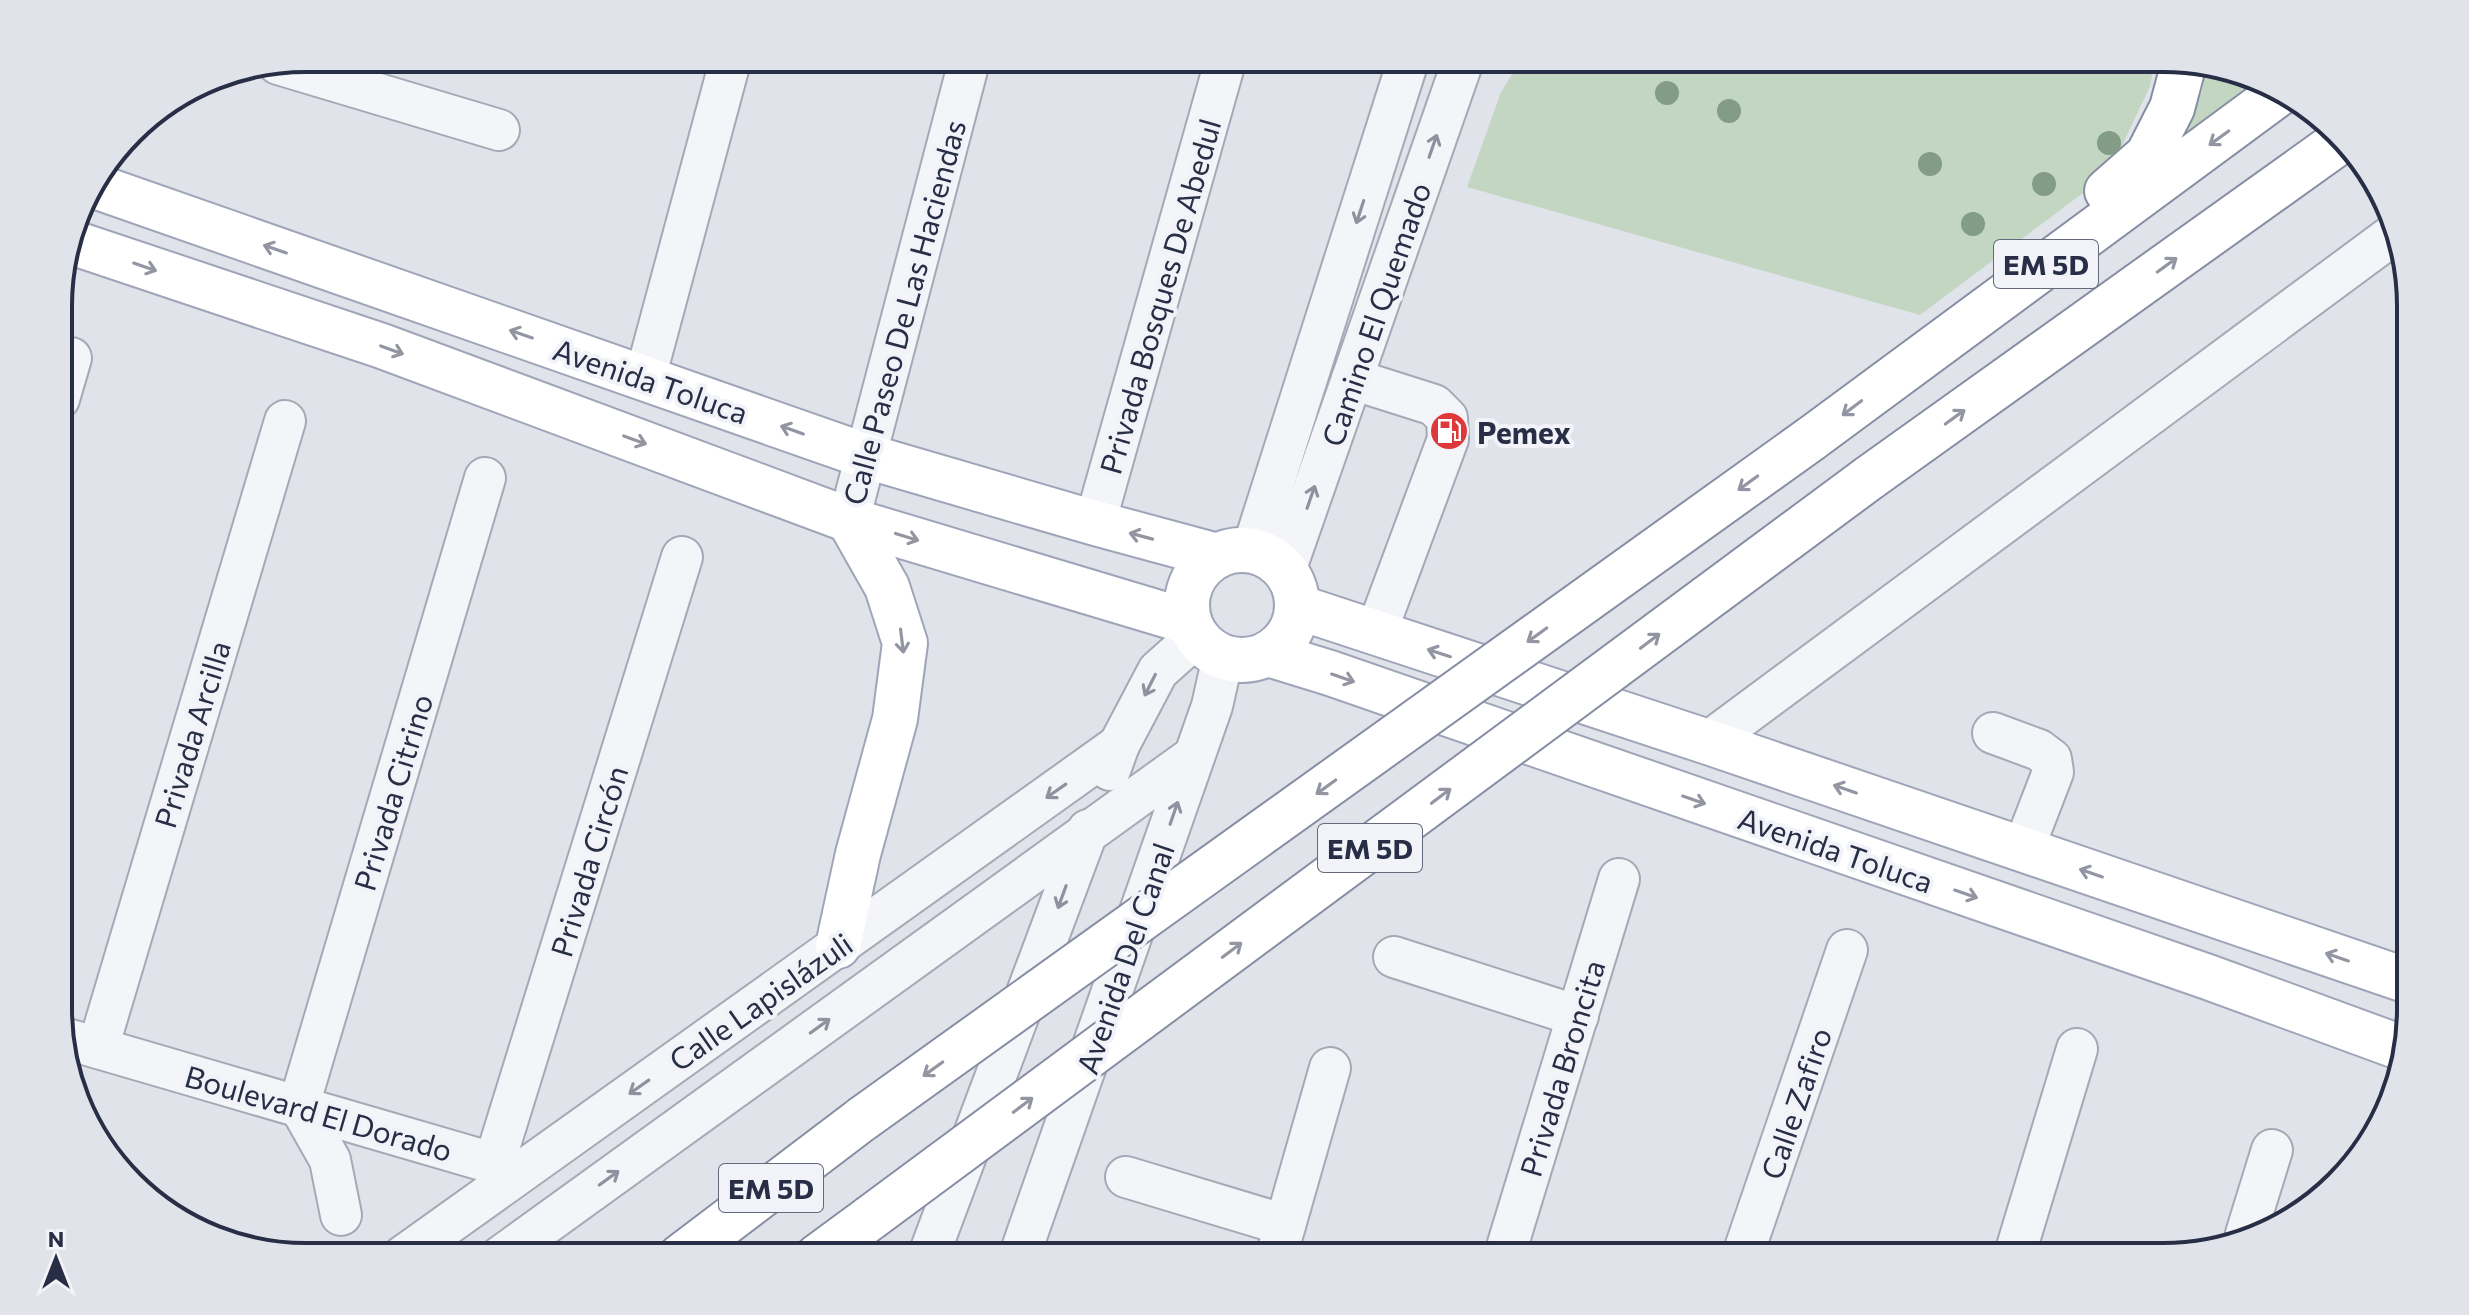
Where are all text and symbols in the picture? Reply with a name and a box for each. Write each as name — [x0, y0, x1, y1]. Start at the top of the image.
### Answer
street label: Privada Bosques De Abedul — [1091, 114, 1227, 478]
street label: Calle Paseo De Las Haciendas — [834, 115, 972, 509]
one-way arrow — [2209, 129, 2230, 146]
one-way arrow — [1427, 134, 1442, 159]
street label: Camino El Quemado — [1313, 177, 1437, 451]
one-way arrow — [1352, 199, 1367, 225]
one-way arrow — [263, 240, 288, 255]
road number: EM 5D — [1994, 240, 2098, 288]
one-way arrow — [2156, 257, 2177, 274]
one-way arrow — [133, 260, 158, 275]
one-way arrow — [509, 326, 534, 341]
street label: Avenida Toluca — [549, 329, 753, 431]
one-way arrow — [379, 344, 404, 358]
one-way arrow — [1841, 400, 1863, 416]
one-way arrow — [1944, 409, 1966, 425]
fuel station icon: Pemex — [1428, 410, 1470, 452]
place label: Pemex — [1477, 413, 1571, 450]
one-way arrow — [780, 422, 805, 437]
one-way arrow — [623, 434, 647, 448]
one-way arrow — [1738, 475, 1760, 492]
one-way arrow — [1305, 485, 1319, 510]
one-way arrow — [1129, 527, 1155, 542]
one-way arrow — [893, 530, 919, 545]
one-way arrow — [1527, 626, 1548, 643]
one-way arrow — [894, 627, 909, 654]
one-way arrow — [1638, 633, 1660, 649]
street label: Privada Arcilla — [145, 636, 237, 832]
one-way arrow — [1427, 645, 1452, 660]
one-way arrow — [1330, 671, 1355, 686]
one-way arrow — [1142, 673, 1158, 697]
street label: Privada Citrino — [345, 689, 439, 895]
street label: Privada Circón — [541, 761, 635, 961]
one-way arrow — [1315, 778, 1337, 795]
one-way arrow — [1833, 780, 1858, 795]
one-way arrow — [1045, 782, 1067, 799]
one-way arrow — [1429, 787, 1451, 804]
one-way arrow — [1681, 794, 1706, 809]
street label: Avenida Toluca — [1734, 798, 1938, 900]
one-way arrow — [1168, 801, 1183, 826]
road number: EM 5D — [1318, 824, 1422, 872]
street label: Avenida Del Canal — [1067, 838, 1181, 1078]
one-way arrow — [2079, 864, 2104, 879]
one-way arrow — [1054, 884, 1068, 909]
one-way arrow — [1953, 888, 1978, 903]
street label: Calle Lapislázuli — [661, 924, 859, 1078]
one-way arrow — [1220, 942, 1242, 959]
one-way arrow — [2325, 948, 2350, 963]
street label: Privada Broncita — [1510, 955, 1612, 1181]
one-way arrow — [808, 1018, 830, 1034]
street label: Calle Zafiro — [1752, 1022, 1838, 1184]
street label: Boulevard El Dorado — [181, 1056, 457, 1168]
one-way arrow — [922, 1060, 944, 1077]
one-way arrow — [628, 1079, 650, 1095]
one-way arrow — [1012, 1097, 1033, 1114]
road number: EM 5D — [719, 1164, 823, 1212]
one-way arrow — [597, 1170, 619, 1186]
north arrow — [16, 1219, 96, 1299]
text: N — [48, 1225, 64, 1252]

